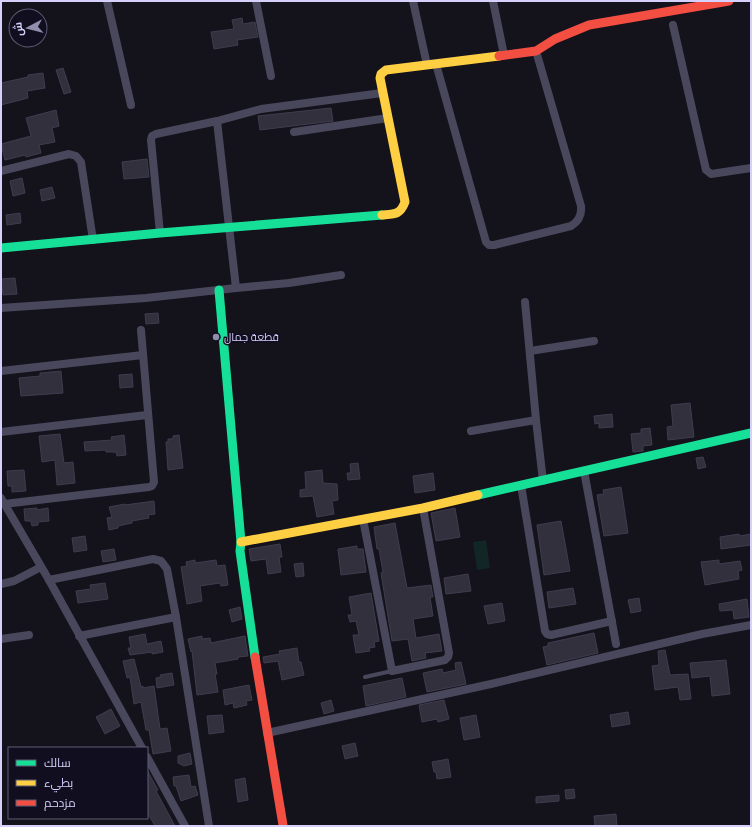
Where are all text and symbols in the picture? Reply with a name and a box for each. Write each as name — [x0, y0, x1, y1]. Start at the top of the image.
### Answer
north arrow — [8, 8, 48, 48]
text: ش — [11, 21, 26, 37]
place label: قطعة جمال — [224, 331, 279, 344]
marker: قطعة جمال — [211, 332, 221, 342]
legend — [8, 747, 148, 819]
text: سالك — [44, 756, 71, 770]
text: بطيء — [44, 776, 73, 793]
text: مزدحم — [44, 796, 76, 811]

